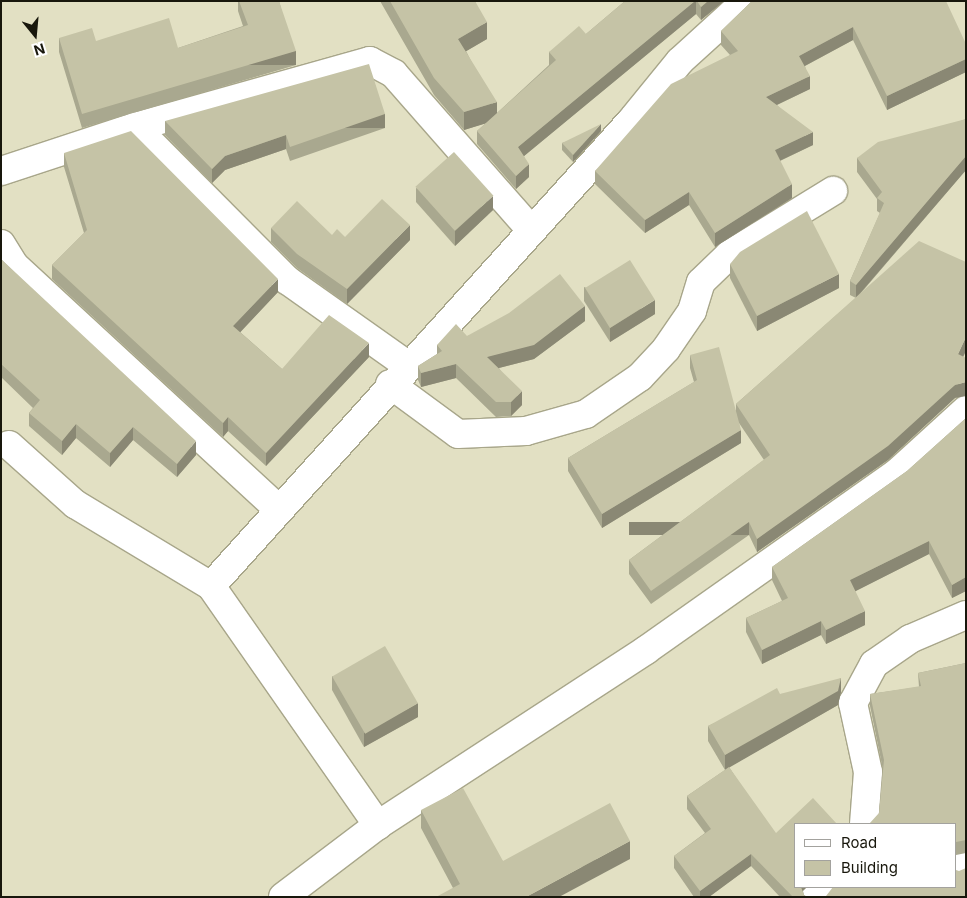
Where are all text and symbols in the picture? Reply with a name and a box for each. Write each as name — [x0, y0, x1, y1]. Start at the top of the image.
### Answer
north arrow — [10, 10, 60, 60]
text: N — [32, 40, 47, 60]
legend — [794, 823, 957, 888]
text: Road — [841, 833, 877, 852]
text: Building — [841, 858, 898, 877]

